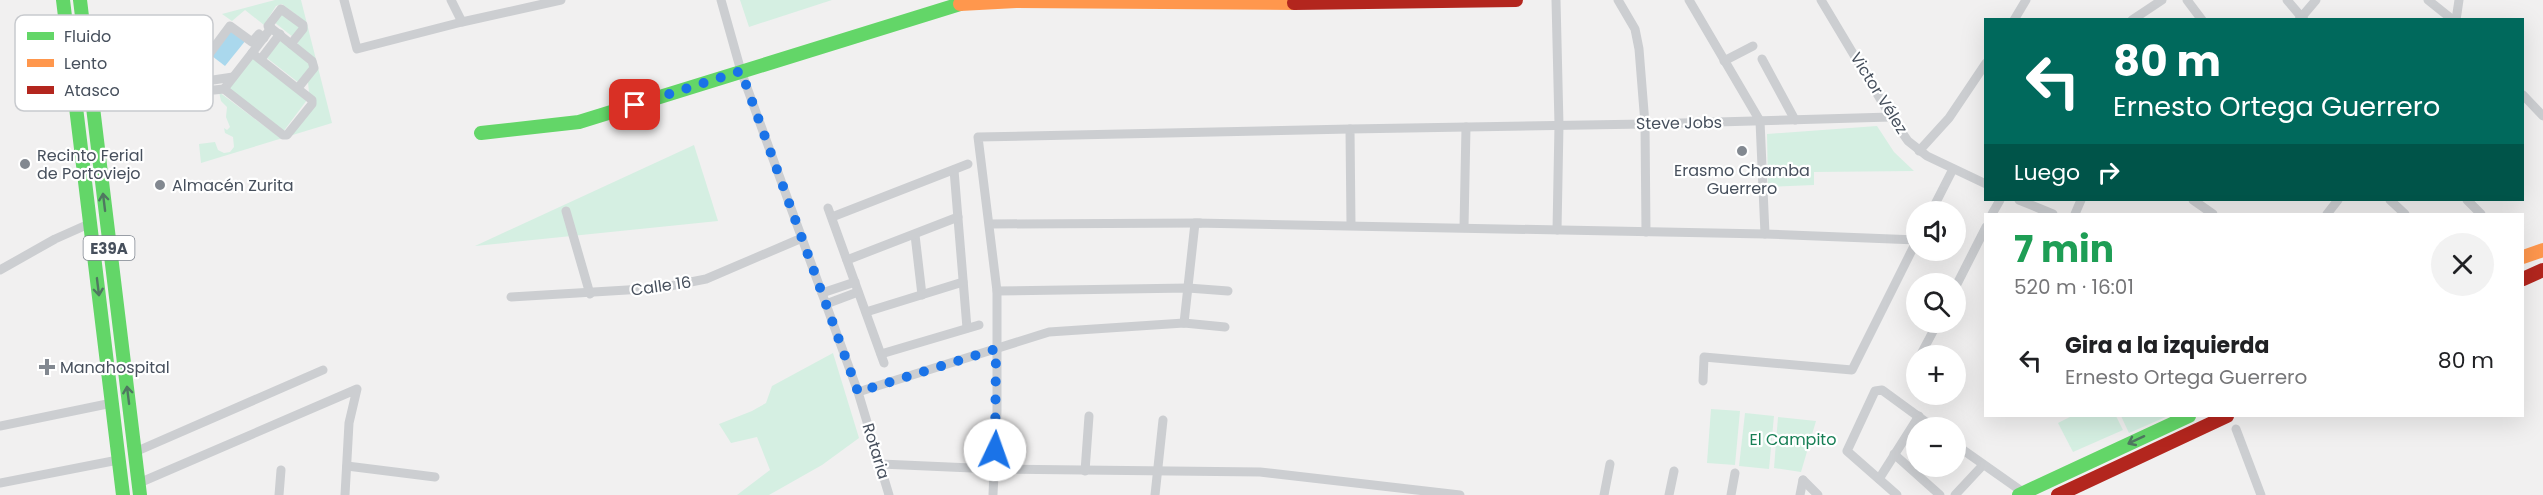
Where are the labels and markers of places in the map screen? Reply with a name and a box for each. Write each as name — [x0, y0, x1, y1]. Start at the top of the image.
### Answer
pin — [609, 79, 660, 130]
place label: Recinto Ferial de Portoviejo — [37, 144, 144, 185]
marker: Erasmo Chamba Guerrero — [1735, 144, 1749, 158]
marker: Recinto Ferial de Portoviejo — [18, 157, 32, 171]
place label: Erasmo Chamba Guerrero — [1674, 159, 1810, 200]
place label: Almacén Zurita — [172, 174, 294, 197]
marker: Almacén Zurita — [153, 178, 167, 192]
place label: Manahospital — [60, 356, 170, 379]
marker: Manahospital — [38, 358, 56, 376]

